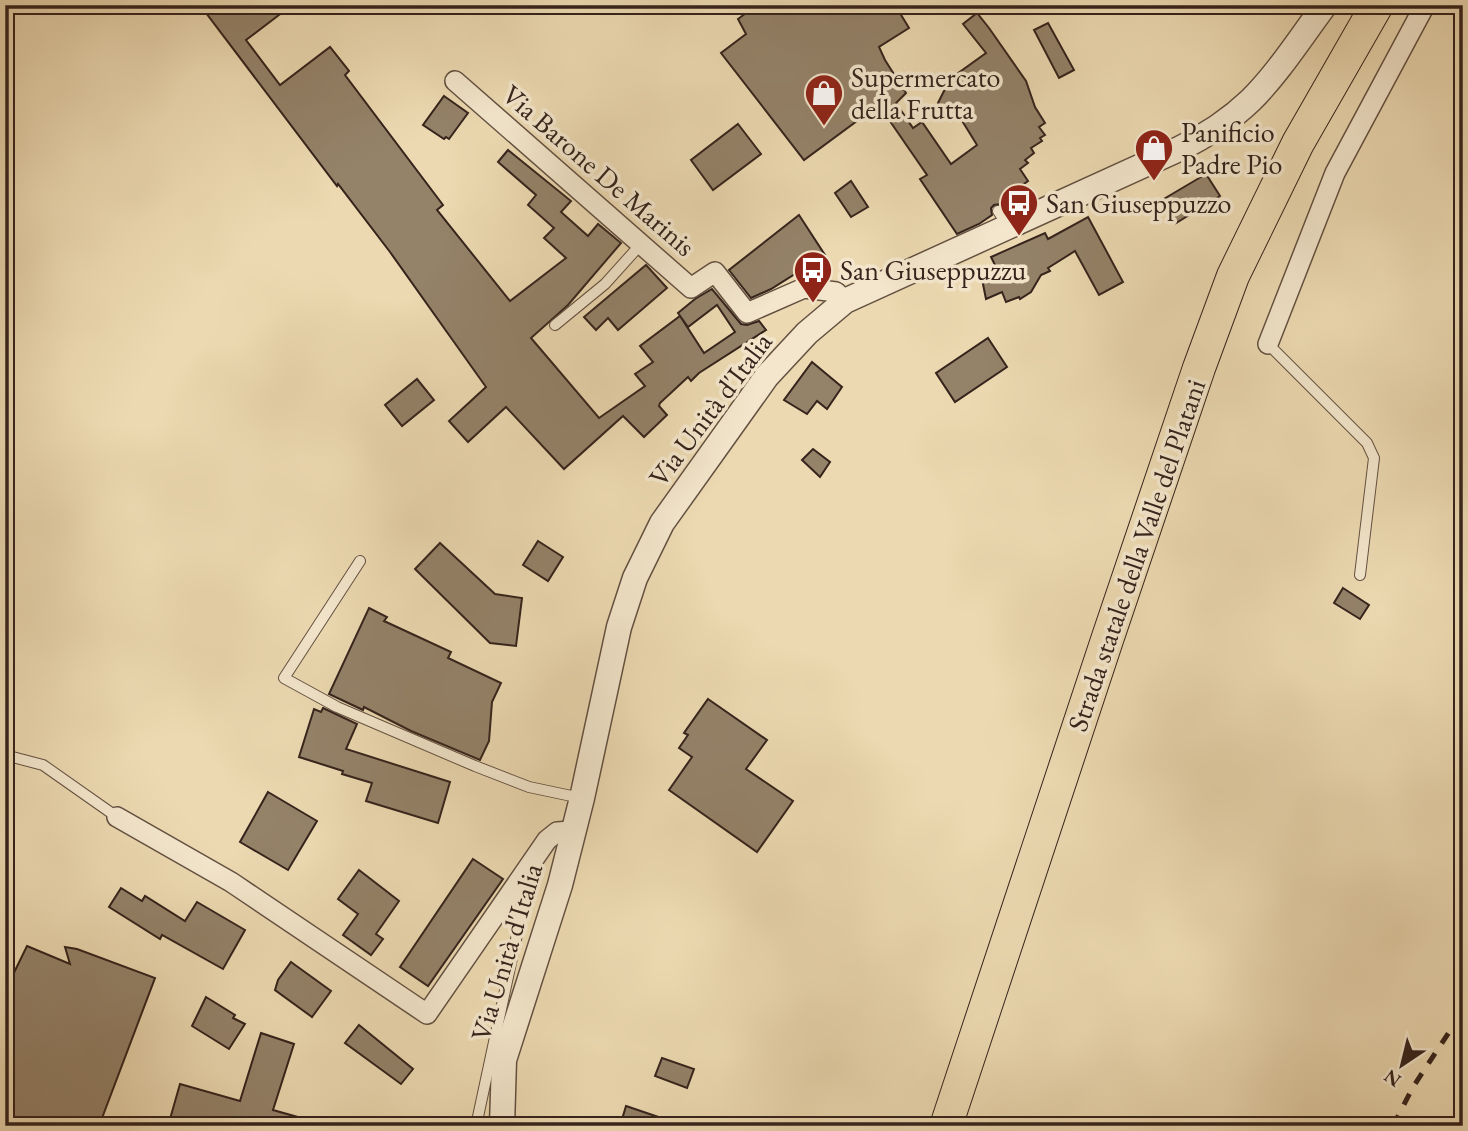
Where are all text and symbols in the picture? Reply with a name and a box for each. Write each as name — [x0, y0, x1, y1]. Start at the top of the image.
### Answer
place label: Supermercato della Frutta — [851, 59, 1000, 127]
shop icon: Supermercato della Frutta — [803, 72, 845, 127]
street label: Via Barone De Marinis — [495, 76, 703, 264]
place label: Panificio Padre Pio — [1181, 114, 1282, 182]
shop icon: Panificio Padre Pio — [1133, 127, 1175, 182]
bus stop icon: San Giuseppuzzo — [998, 182, 1040, 237]
place label: San Giuseppuzzo — [1046, 185, 1231, 221]
bus stop icon: San Giuseppuzzu — [792, 249, 834, 304]
place label: San Giuseppuzzu — [840, 252, 1027, 288]
street label: Via Unità d'Italia — [640, 324, 780, 493]
street label: Strada statale della Valle del Platani — [1059, 374, 1213, 736]
street label: Via Unità d'Italia — [462, 858, 550, 1045]
north arrow — [1366, 1030, 1436, 1100]
text: N — [1379, 1064, 1406, 1093]

